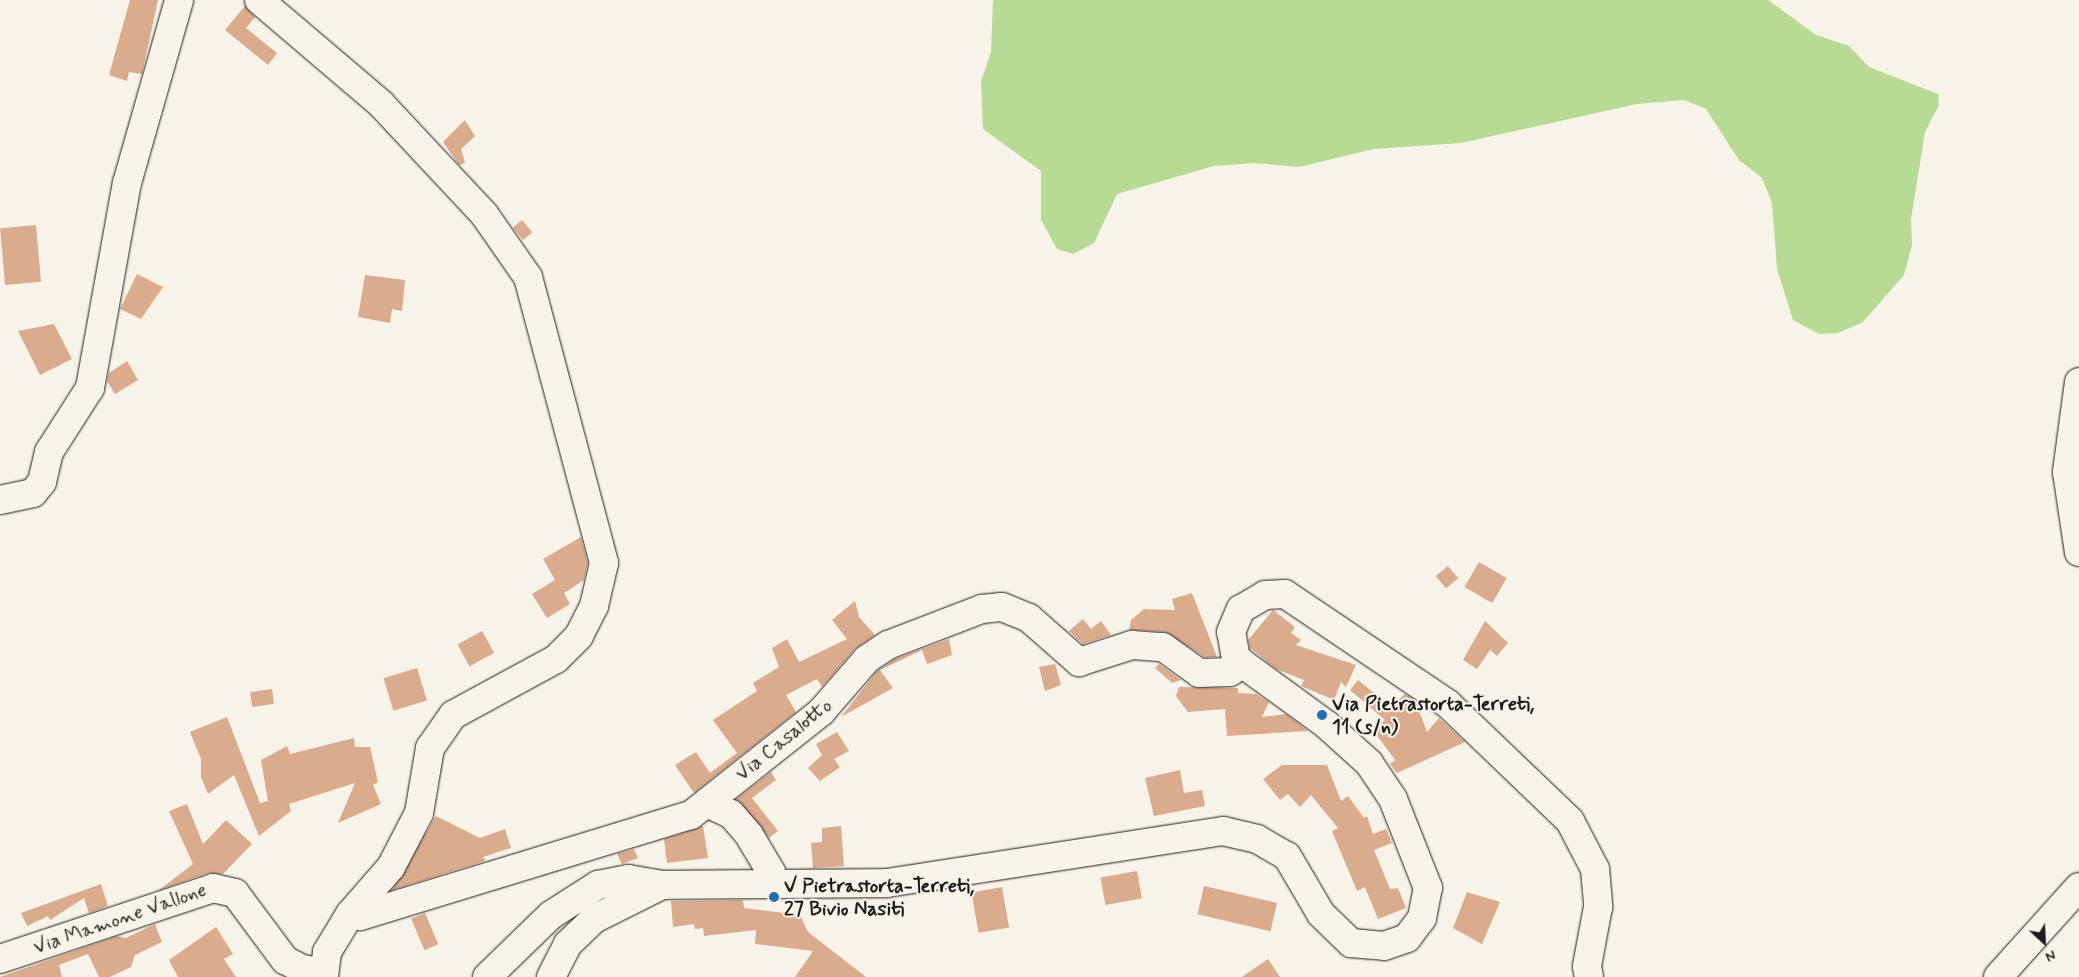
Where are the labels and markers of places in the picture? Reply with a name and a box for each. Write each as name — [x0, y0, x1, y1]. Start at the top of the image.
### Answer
place label: Via Pietrastorta-Terreti, 11 (s/n) — [1332, 692, 1535, 739]
marker: Via Pietrastorta-Terreti, 11 (s/n) — [1316, 709, 1328, 721]
place label: V Pietrastorta-Terreti, 27 Bivio Nasiti — [784, 874, 973, 921]
marker: V Pietrastorta-Terreti, 27 Bivio Nasiti — [768, 891, 780, 903]

